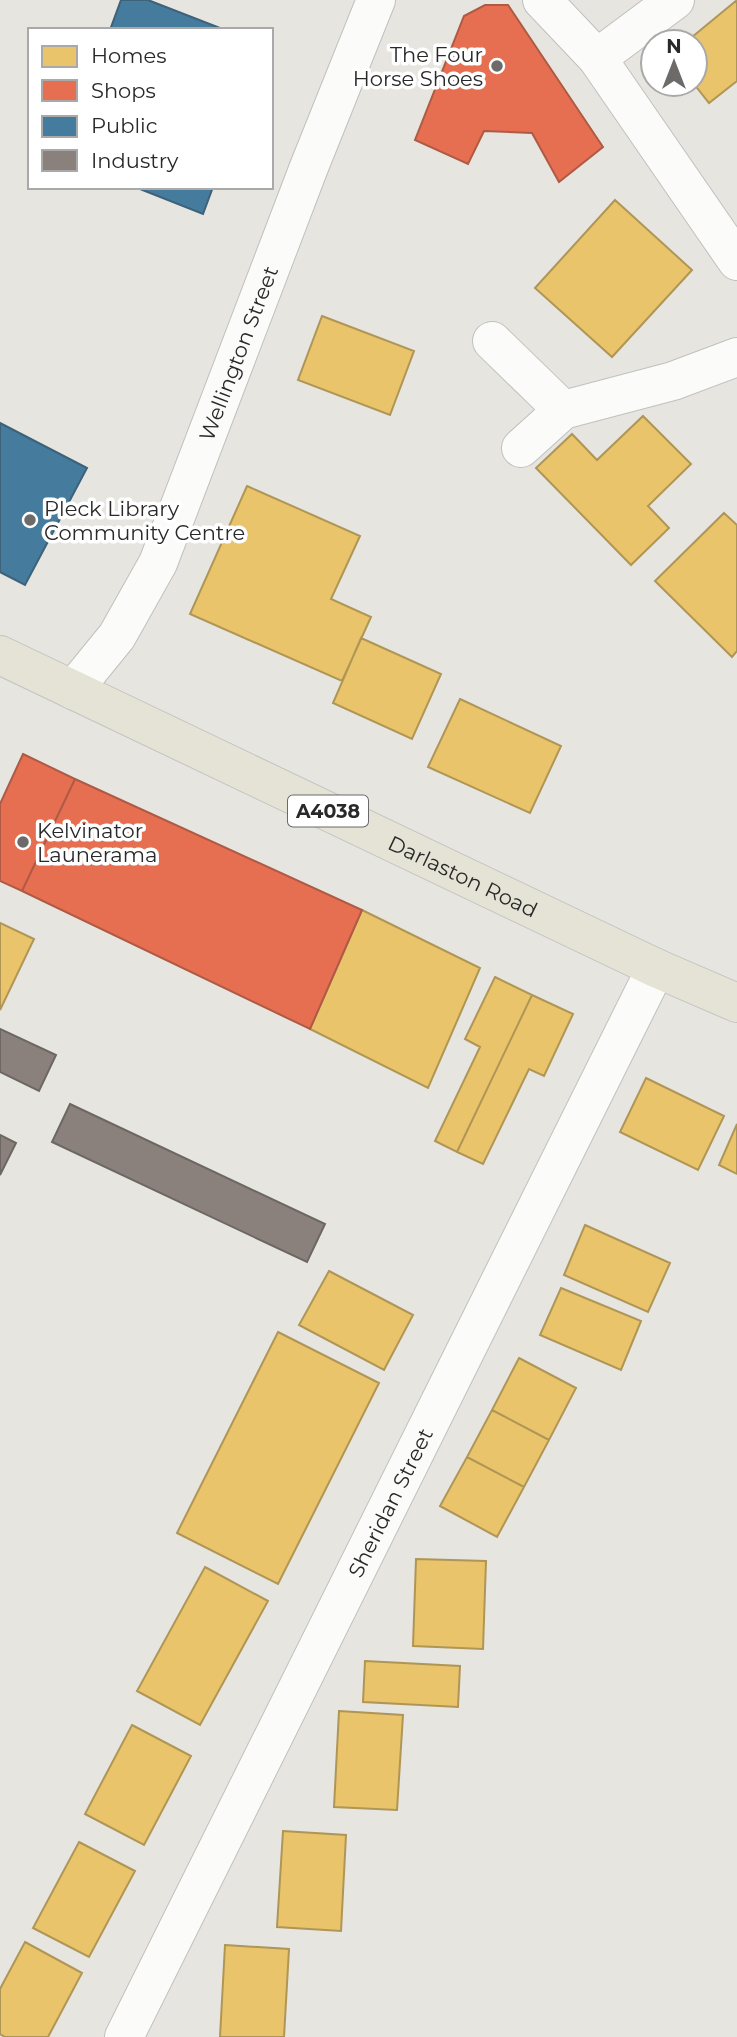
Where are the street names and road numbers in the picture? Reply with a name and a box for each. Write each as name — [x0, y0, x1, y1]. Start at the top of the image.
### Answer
street label: Wellington Street — [193, 262, 283, 444]
road number: A4038 — [288, 796, 368, 826]
street label: Darlaston Road — [384, 830, 542, 922]
street label: Sheridan Street — [342, 1424, 438, 1581]

